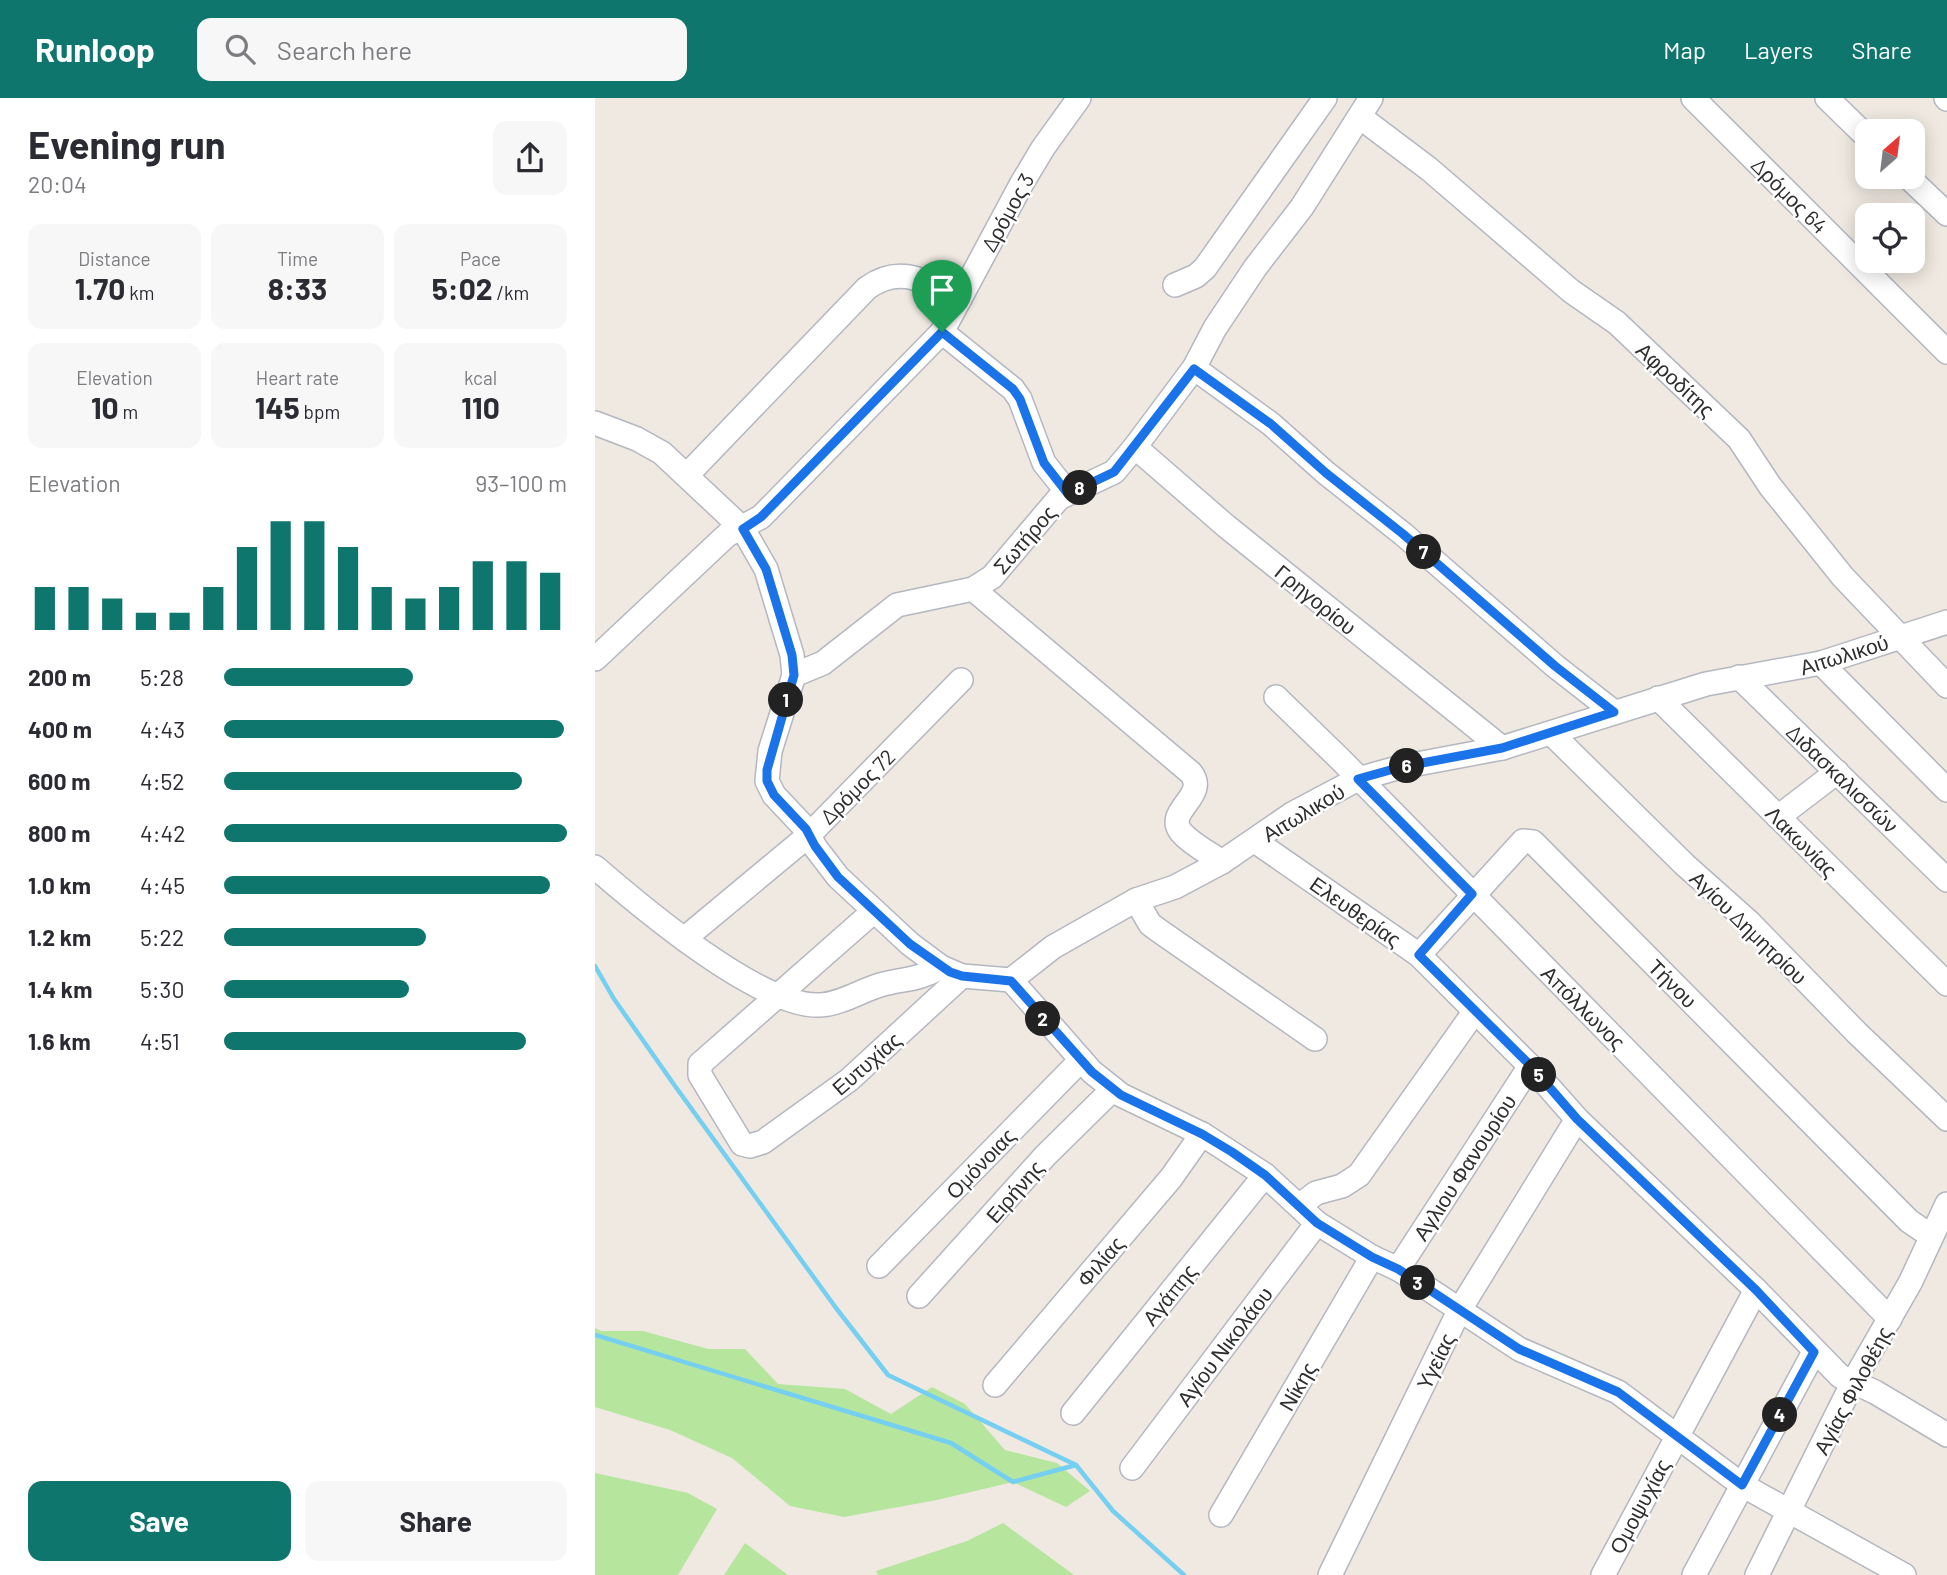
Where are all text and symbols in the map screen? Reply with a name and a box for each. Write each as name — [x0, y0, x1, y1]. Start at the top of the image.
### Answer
search box — [197, 18, 687, 81]
text: Runloop — [35, 29, 155, 69]
icon: search — [221, 30, 259, 68]
text: Search here — [277, 34, 412, 65]
text: Map — [1663, 35, 1706, 64]
text: Layers — [1744, 35, 1813, 64]
text: Share — [1851, 35, 1912, 64]
north arrow — [1855, 119, 1925, 189]
map controls — [1855, 119, 1925, 273]
text: Evening run — [28, 121, 226, 167]
button: share — [493, 121, 567, 195]
street label: Δρόμος 64 — [1747, 152, 1833, 238]
street label: Δρόμος 3 — [975, 169, 1039, 255]
text: 20:04 — [28, 170, 87, 198]
button: locate — [1855, 203, 1925, 273]
text: Distance — [78, 247, 151, 270]
text: Time — [277, 247, 318, 270]
text: Pace — [460, 247, 501, 270]
pin — [912, 260, 972, 332]
text: 1.70 — [75, 270, 125, 306]
text: 8:33 — [268, 270, 327, 306]
text: 5:02 — [432, 270, 493, 306]
icon: arrive — [923, 271, 961, 309]
text: km — [125, 281, 154, 304]
text: /km — [493, 281, 529, 304]
street label: Αφροδίτης — [1632, 337, 1720, 421]
text: Elevation — [76, 366, 153, 389]
text: Heart rate — [256, 366, 339, 389]
text: kcal — [464, 366, 497, 389]
text: 10 — [91, 389, 119, 425]
text: 145 — [255, 389, 300, 425]
text: 110 — [461, 389, 500, 425]
text: m — [119, 400, 138, 423]
text: bpm — [300, 400, 340, 423]
text: Elevation — [28, 469, 121, 497]
text: 93–100 m — [475, 469, 567, 497]
pin: 8 — [1063, 470, 1098, 506]
text: 8 — [1074, 476, 1085, 499]
street label: Σωτήρος — [987, 500, 1061, 578]
pin: 7 — [1407, 534, 1441, 570]
text: 7 — [1419, 540, 1428, 563]
street label: Γρηγορίου — [1270, 559, 1362, 639]
street label: Αιτωλικού — [1797, 629, 1891, 679]
text: 200 m — [28, 663, 91, 691]
text: 5:28 — [140, 663, 184, 691]
pin: 1 — [769, 682, 803, 718]
text: 1 — [782, 688, 789, 711]
text: 400 m — [28, 715, 92, 743]
text: 4:43 — [140, 715, 185, 743]
street label: Διδασκαλισσών — [1782, 719, 1904, 837]
street label: Δρόμος 72 — [814, 743, 900, 829]
pin: 6 — [1389, 748, 1425, 784]
text: 6 — [1401, 754, 1412, 777]
text: 600 m — [28, 767, 90, 795]
text: 4:52 — [140, 767, 185, 795]
street label: Αιτωλικού — [1257, 778, 1349, 846]
street label: Λακωνίας — [1761, 800, 1843, 882]
text: 800 m — [28, 819, 90, 847]
text: 4:42 — [140, 819, 185, 847]
street label: Αγίου Δημητρίου — [1685, 865, 1813, 989]
text: 1.0 km — [28, 871, 91, 899]
text: 4:45 — [140, 871, 185, 899]
street label: Ελευθερίας — [1306, 871, 1406, 951]
text: 1.2 km — [28, 923, 91, 951]
text: 5:22 — [140, 923, 184, 951]
street label: Τήνου — [1644, 954, 1702, 1012]
street label: Απόλλωνος — [1537, 960, 1631, 1054]
text: 1.4 km — [28, 975, 92, 1003]
text: 5:30 — [140, 975, 184, 1003]
pin: 2 — [1025, 1002, 1061, 1037]
text: 2 — [1037, 1007, 1048, 1030]
street label: Ευτυχίας — [826, 1026, 906, 1100]
text: 1.6 km — [28, 1027, 91, 1055]
text: 4:51 — [140, 1027, 180, 1055]
pin: 5 — [1521, 1058, 1557, 1093]
text: 5 — [1533, 1063, 1544, 1086]
street label: Αγλιου Φανουρίου — [1407, 1089, 1521, 1245]
street label: Ομόνοιας — [940, 1122, 1020, 1204]
street label: Ειρήνης — [980, 1155, 1048, 1227]
street label: Φιλίας — [1071, 1231, 1129, 1291]
street label: Αγάπης — [1137, 1258, 1201, 1330]
pin: 3 — [1401, 1266, 1435, 1300]
text: 3 — [1412, 1271, 1423, 1294]
street label: Αγίου Νικολάου — [1171, 1281, 1277, 1411]
street label: Αγίας Φιλοθέης — [1808, 1322, 1896, 1458]
street label: Υγείας — [1411, 1329, 1459, 1393]
street label: Νίκης — [1273, 1357, 1321, 1415]
pin: 4 — [1763, 1398, 1797, 1432]
text: 4 — [1774, 1403, 1785, 1426]
street label: Ομοψυχίας — [1604, 1454, 1674, 1558]
button: Save — [28, 1481, 291, 1561]
button: Share — [305, 1481, 567, 1561]

